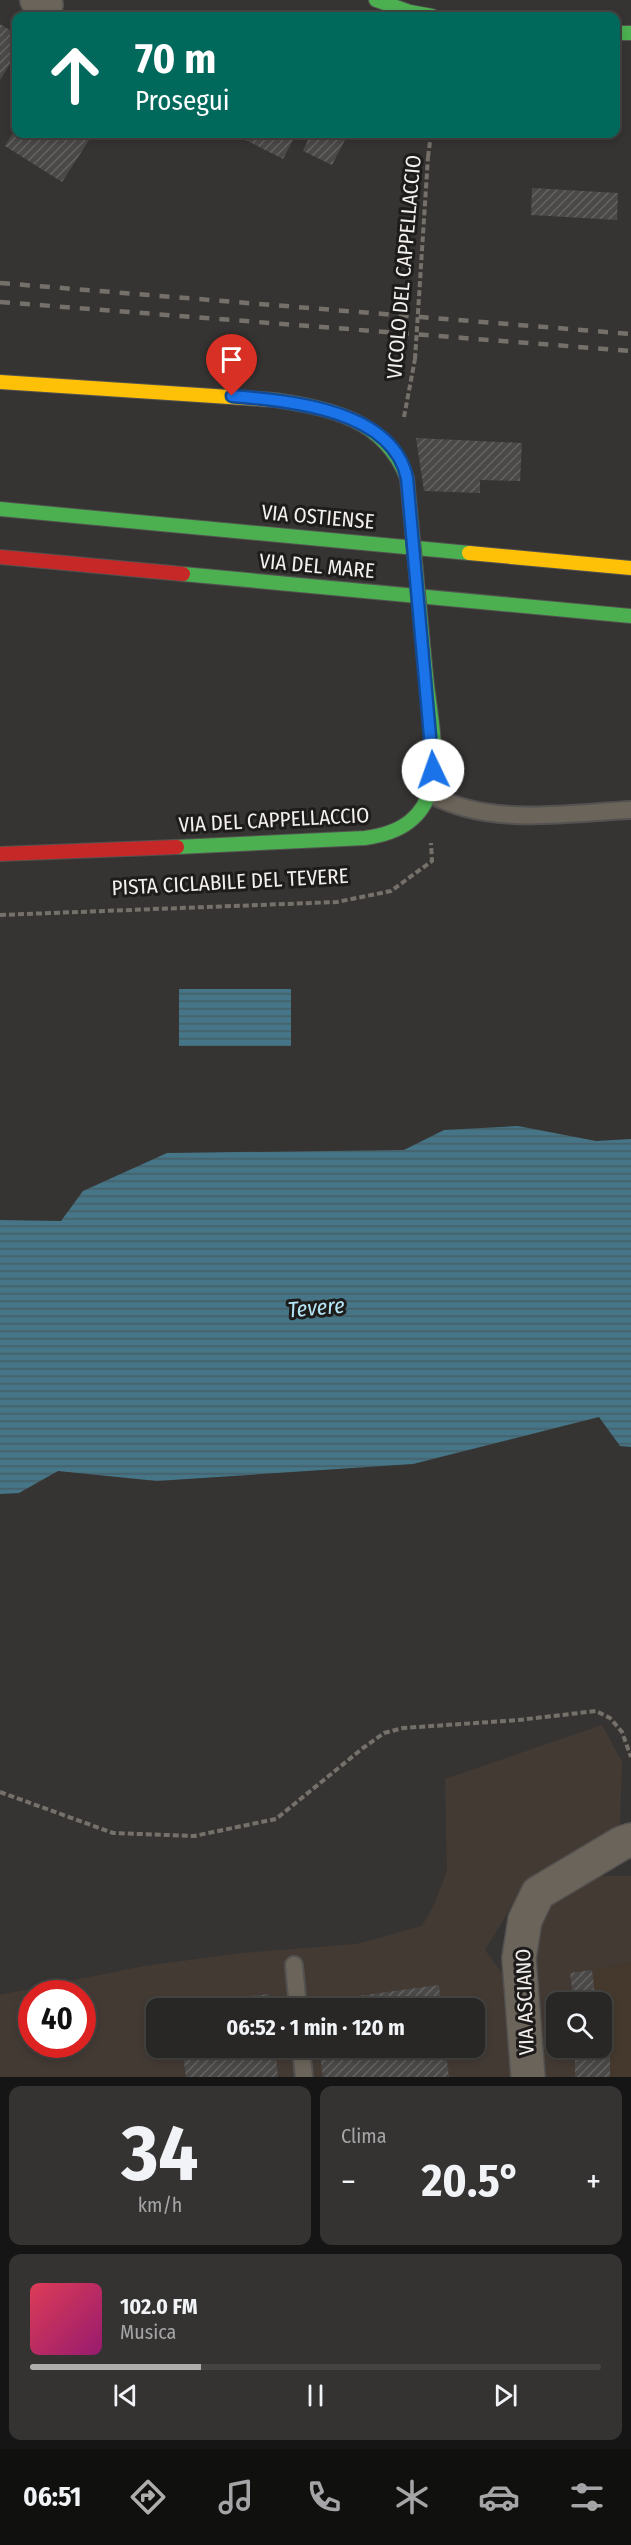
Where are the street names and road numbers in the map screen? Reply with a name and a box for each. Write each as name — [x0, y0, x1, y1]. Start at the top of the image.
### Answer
street label: VICOLO DEL CAPPELLACCIO — [381, 154, 427, 380]
street label: VIA OSTIENSE — [260, 499, 376, 535]
street label: VIA DEL MARE — [258, 548, 376, 584]
street label: VIA DEL CAPPELLACCIO — [178, 802, 370, 838]
street label: PISTA CICLABILE DEL TEVERE — [111, 863, 349, 901]
street label: VIA ASCIANO — [510, 1948, 540, 2056]

